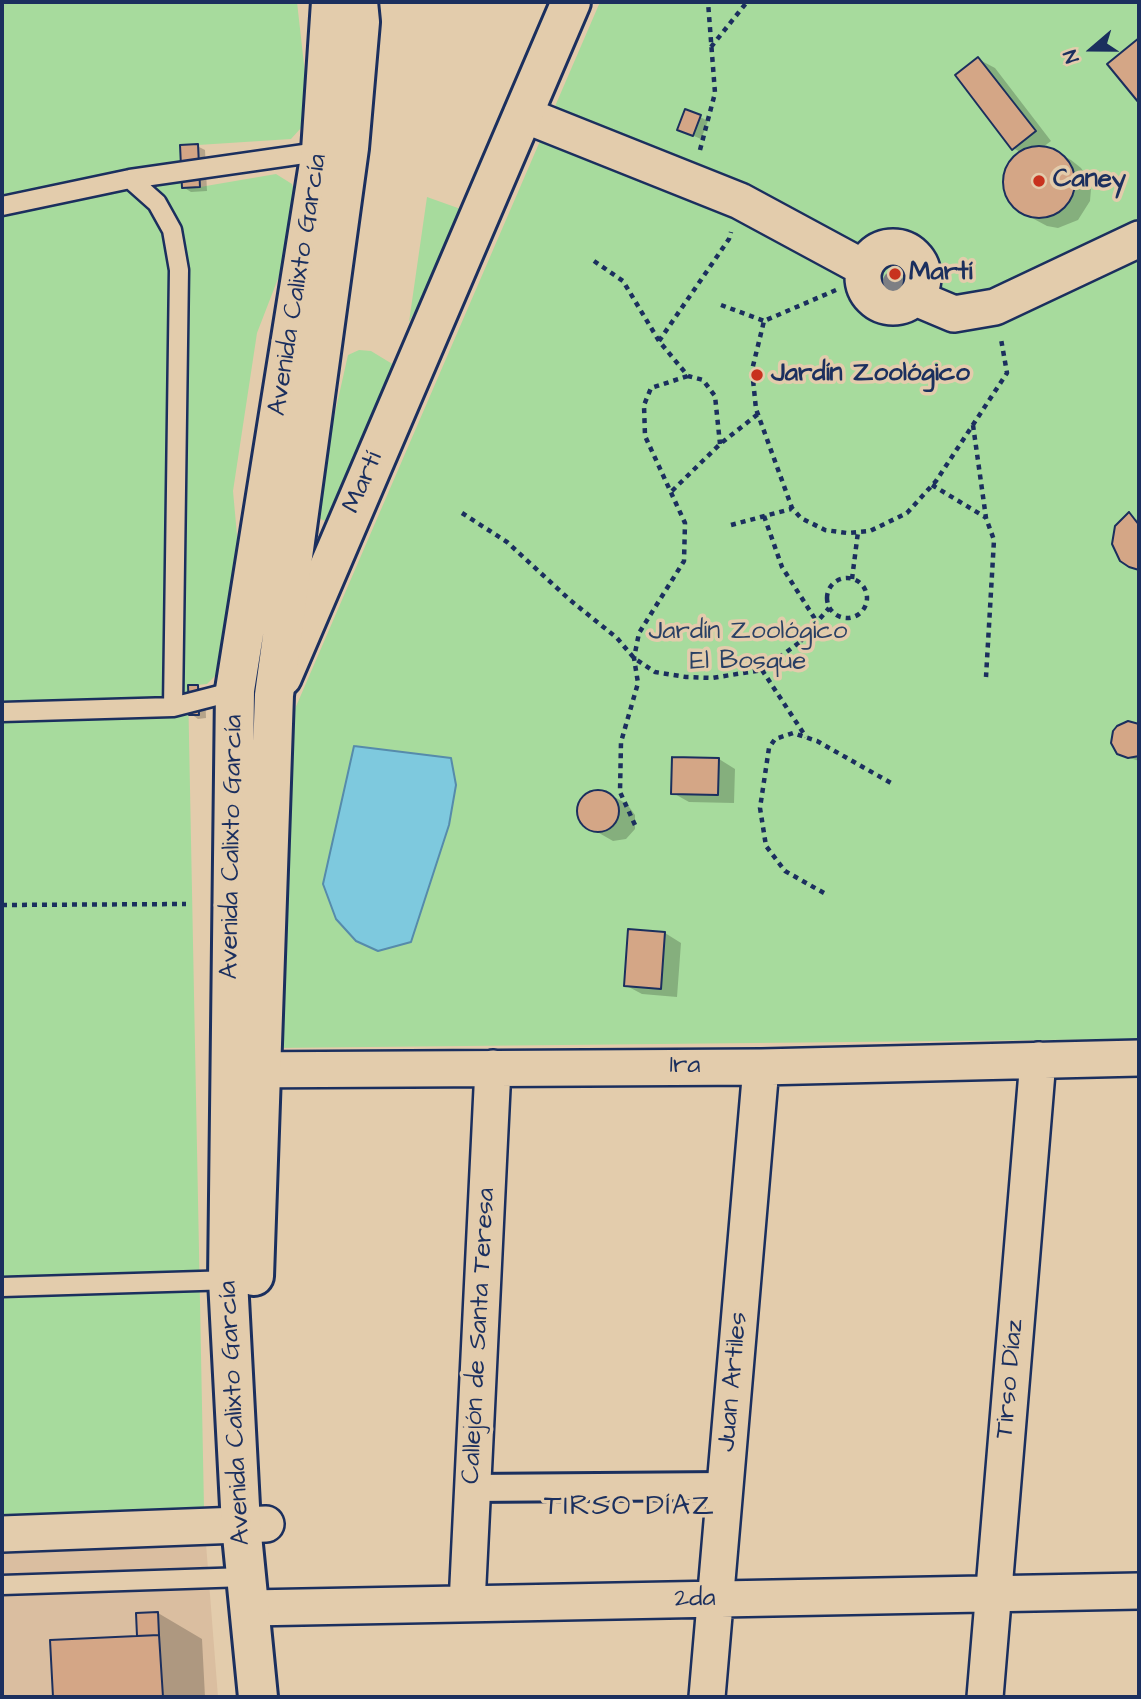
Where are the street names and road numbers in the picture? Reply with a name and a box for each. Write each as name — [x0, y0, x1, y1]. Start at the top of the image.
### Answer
street label: Avenida Calixto García — [263, 152, 335, 418]
street label: Martí — [337, 448, 391, 518]
street label: Avenida Calixto García — [215, 714, 251, 980]
street label: 1ra — [670, 1051, 700, 1083]
street label: Callejón de Santa Teresa — [457, 1187, 503, 1485]
street label: Avenida Calixto García — [213, 1280, 259, 1546]
street label: Juan Artiles — [712, 1311, 756, 1453]
street label: Tirso Díaz — [990, 1318, 1032, 1440]
street label: 2da — [674, 1584, 716, 1616]

